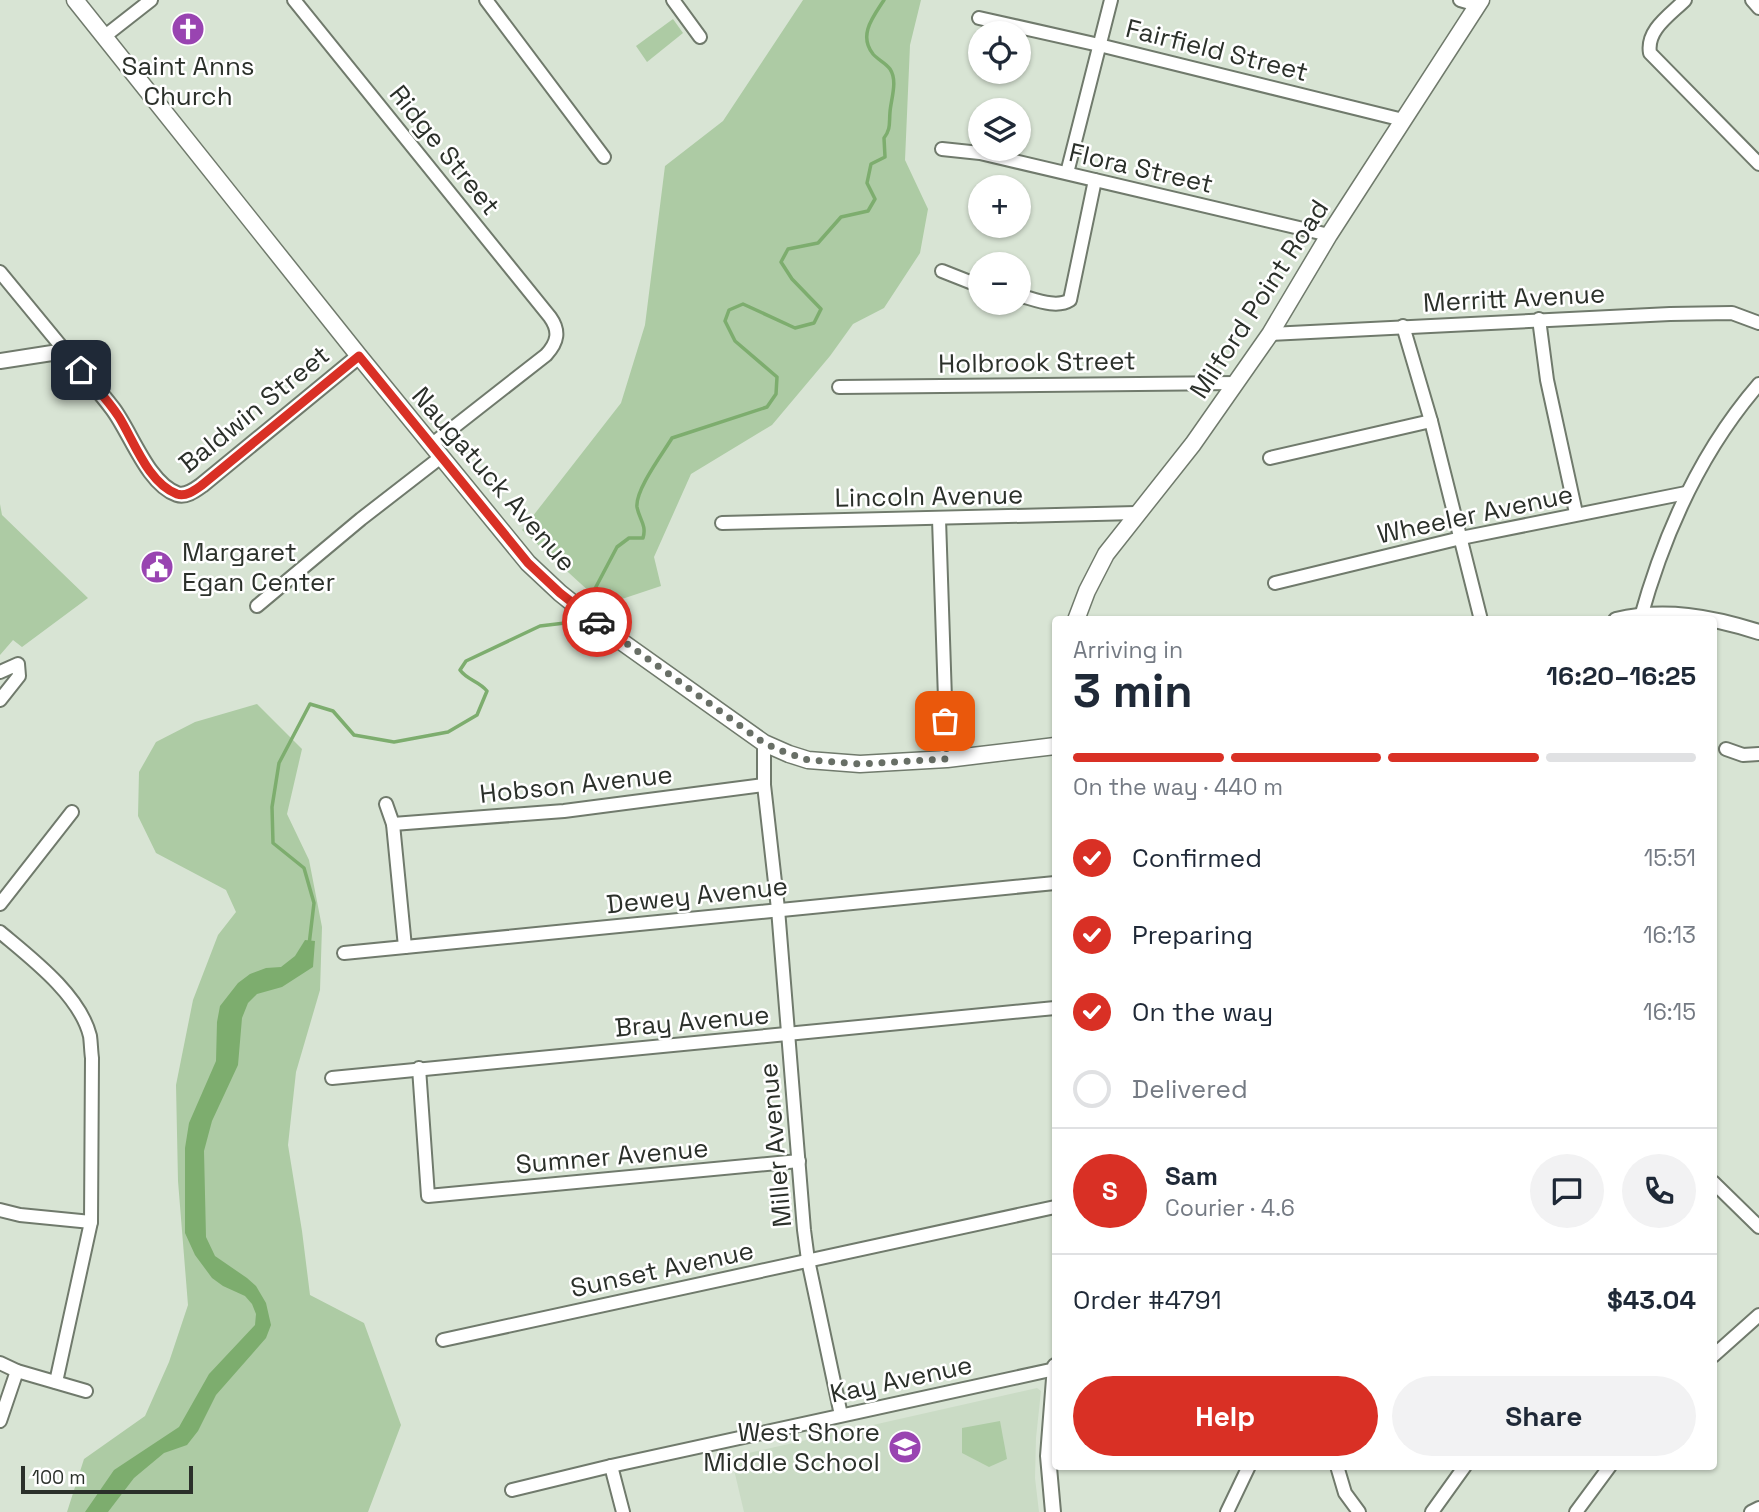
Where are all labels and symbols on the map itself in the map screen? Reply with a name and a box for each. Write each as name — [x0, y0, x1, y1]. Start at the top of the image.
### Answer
church icon: Saint Anns Church — [169, 10, 207, 48]
street label: Fairfield Street — [1122, 11, 1312, 89]
place label: Saint Anns Church — [121, 49, 255, 113]
street label: Ridge Street — [382, 78, 508, 222]
street label: Flora Street — [1066, 135, 1216, 201]
street label: Milford Point Road — [1182, 193, 1336, 405]
street label: Merritt Avenue — [1422, 276, 1606, 320]
street label: Baldwin Street — [172, 338, 336, 480]
pin — [51, 340, 111, 400]
street label: Holbrook Street — [938, 343, 1136, 381]
street label: Naugatuck Avenue — [404, 379, 584, 579]
street label: Lincoln Avenue — [834, 477, 1024, 515]
street label: Wheeler Avenue — [1374, 477, 1576, 551]
place label: Margaret Egan Center — [182, 535, 335, 599]
public building icon: Margaret Egan Center — [138, 548, 176, 586]
courier — [562, 587, 632, 657]
pin — [915, 691, 975, 751]
street label: Hobson Avenue — [478, 757, 674, 811]
street label: Dewey Avenue — [605, 869, 789, 921]
street label: Bray Avenue — [613, 997, 771, 1045]
street label: Miller Avenue — [751, 1061, 799, 1229]
street label: Sumner Avenue — [514, 1131, 710, 1181]
street label: Sunset Avenue — [567, 1233, 757, 1305]
street label: Kay Avenue — [827, 1347, 975, 1411]
place label: West Shore Middle School — [703, 1415, 880, 1479]
school or university icon: West Shore Middle School — [886, 1428, 924, 1466]
scale bar — [21, 1463, 192, 1495]

